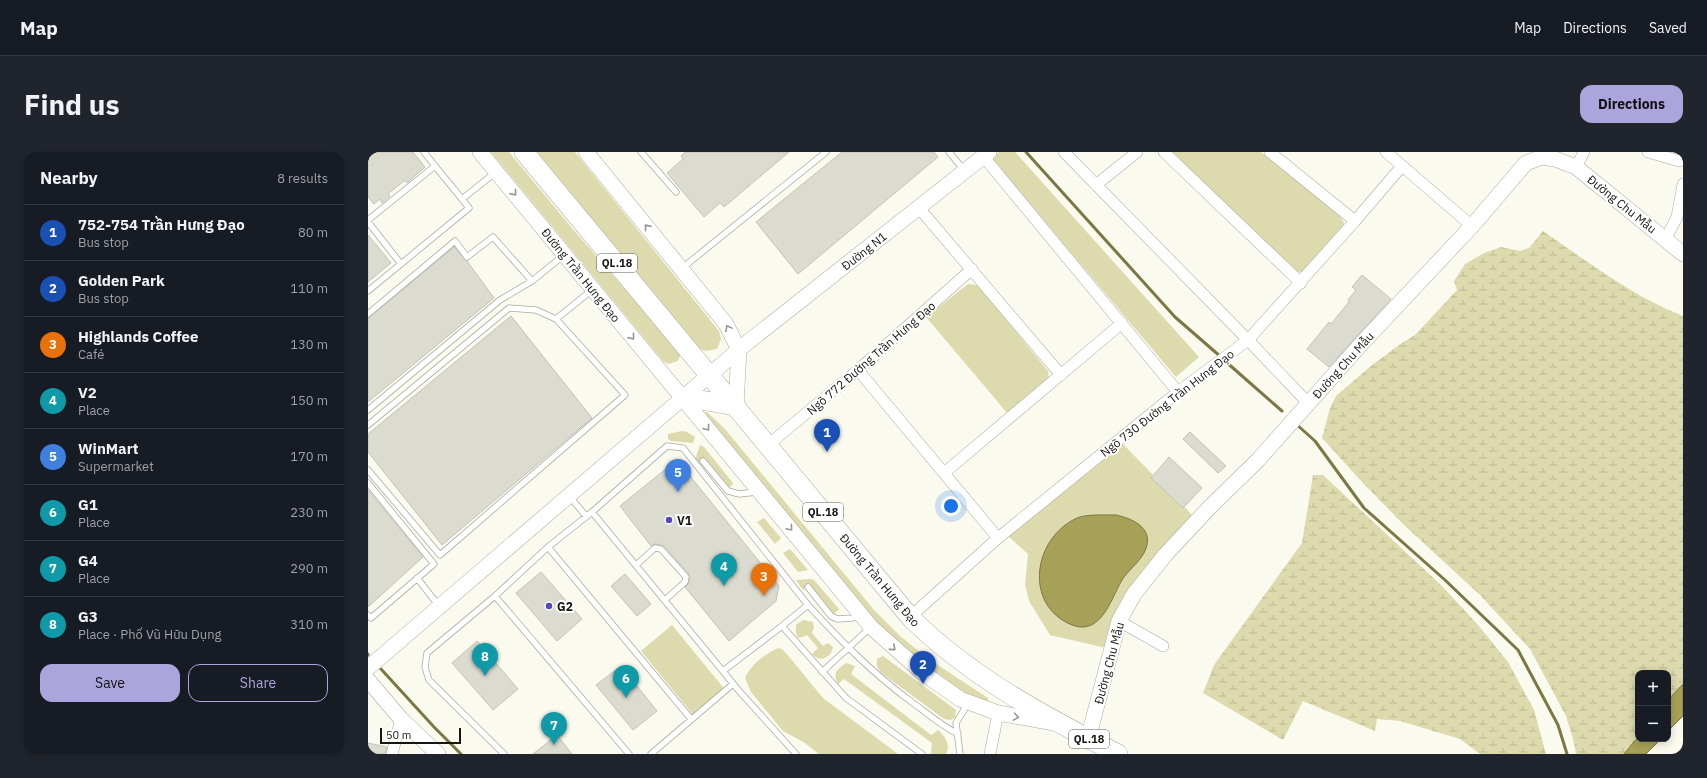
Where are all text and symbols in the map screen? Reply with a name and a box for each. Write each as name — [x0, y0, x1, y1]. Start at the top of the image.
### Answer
text: Map — [20, 16, 58, 40]
text: Map — [1514, 19, 1541, 37]
text: Directions — [1563, 19, 1627, 37]
text: Saved — [1649, 19, 1687, 37]
button: Directions — [1580, 85, 1683, 123]
text: Find us — [24, 86, 120, 123]
text: Nearby — [40, 167, 98, 189]
text: 8 results — [277, 170, 328, 187]
street label: Đường Chu Mẫu — [1584, 172, 1660, 236]
one-way arrow — [509, 188, 516, 196]
text: 752-754 Trần Hưng Đạo — [78, 215, 245, 234]
text: 1 — [49, 224, 57, 241]
text: 80 m — [298, 224, 328, 241]
one-way arrow — [644, 224, 651, 232]
street label: Đường Trần Hưng Đạo — [538, 225, 624, 325]
street label: Đường N1 — [838, 229, 890, 273]
text: Bus stop — [78, 234, 129, 251]
road number: QL.18 — [597, 254, 637, 272]
text: Golden Park — [78, 271, 165, 290]
text: 2 — [49, 280, 57, 297]
text: 110 m — [290, 280, 328, 297]
text: Bus stop — [78, 290, 129, 307]
street label: Ngõ 772 Đường Trần Hưng Đạo — [804, 298, 939, 418]
one-way arrow — [725, 325, 733, 332]
text: Highlands Coffee — [78, 327, 198, 346]
street label: Đường Chu Mẫu — [1309, 329, 1377, 401]
one-way arrow — [627, 333, 634, 340]
text: 3 — [49, 336, 57, 353]
text: 130 m — [290, 336, 328, 353]
text: Café — [78, 346, 104, 363]
street label: Ngõ 730 Đường Trần Hưng Đạo — [1097, 346, 1237, 460]
text: V2 — [78, 383, 97, 402]
text: 4 — [49, 392, 57, 409]
text: 150 m — [290, 392, 328, 409]
text: Place — [78, 402, 110, 419]
pin: 1 — [814, 419, 840, 452]
one-way arrow — [702, 423, 709, 430]
text: WinMart — [78, 439, 139, 458]
text: 5 — [49, 448, 57, 465]
text: 170 m — [290, 448, 328, 465]
text: Supermarket — [78, 458, 154, 475]
pin: 5 — [665, 459, 691, 492]
text: G1 — [78, 495, 98, 514]
your location — [941, 496, 961, 516]
road number: QL.18 — [803, 503, 843, 521]
text: 6 — [49, 504, 57, 521]
text: 230 m — [290, 504, 328, 521]
place label: V1 — [677, 513, 692, 528]
text: Place — [78, 514, 110, 531]
marker: V1 — [664, 515, 674, 525]
one-way arrow — [785, 524, 792, 531]
street label: Đường Trần Hưng Đạo — [837, 530, 923, 630]
text: G4 — [78, 551, 98, 570]
pin: 4 — [711, 553, 737, 586]
text: 7 — [49, 560, 57, 577]
text: 290 m — [290, 560, 328, 577]
pin: 3 — [751, 563, 777, 596]
text: Place — [78, 570, 110, 587]
place label: G2 — [557, 599, 573, 614]
marker: G2 — [544, 601, 554, 611]
text: G3 — [78, 607, 98, 626]
text: 8 — [49, 616, 57, 633]
text: 310 m — [290, 616, 328, 633]
street label: Đường Chu Mẫu — [1091, 620, 1127, 706]
text: Place · Phố Vũ Hữu Dụng — [78, 626, 221, 643]
pin: 8 — [472, 643, 498, 676]
one-way arrow — [888, 643, 895, 650]
pin: 2 — [910, 651, 936, 684]
button: Save — [40, 664, 180, 702]
button: Share — [188, 664, 328, 702]
pin: 6 — [613, 665, 639, 698]
map controls — [1635, 670, 1671, 742]
button: + — [1635, 670, 1671, 706]
button: − — [1635, 706, 1671, 742]
pin: 7 — [541, 712, 567, 745]
one-way arrow — [1013, 712, 1019, 720]
scale bar — [380, 726, 461, 745]
text: 50 m — [386, 728, 411, 742]
road number: QL.18 — [1069, 730, 1109, 748]

